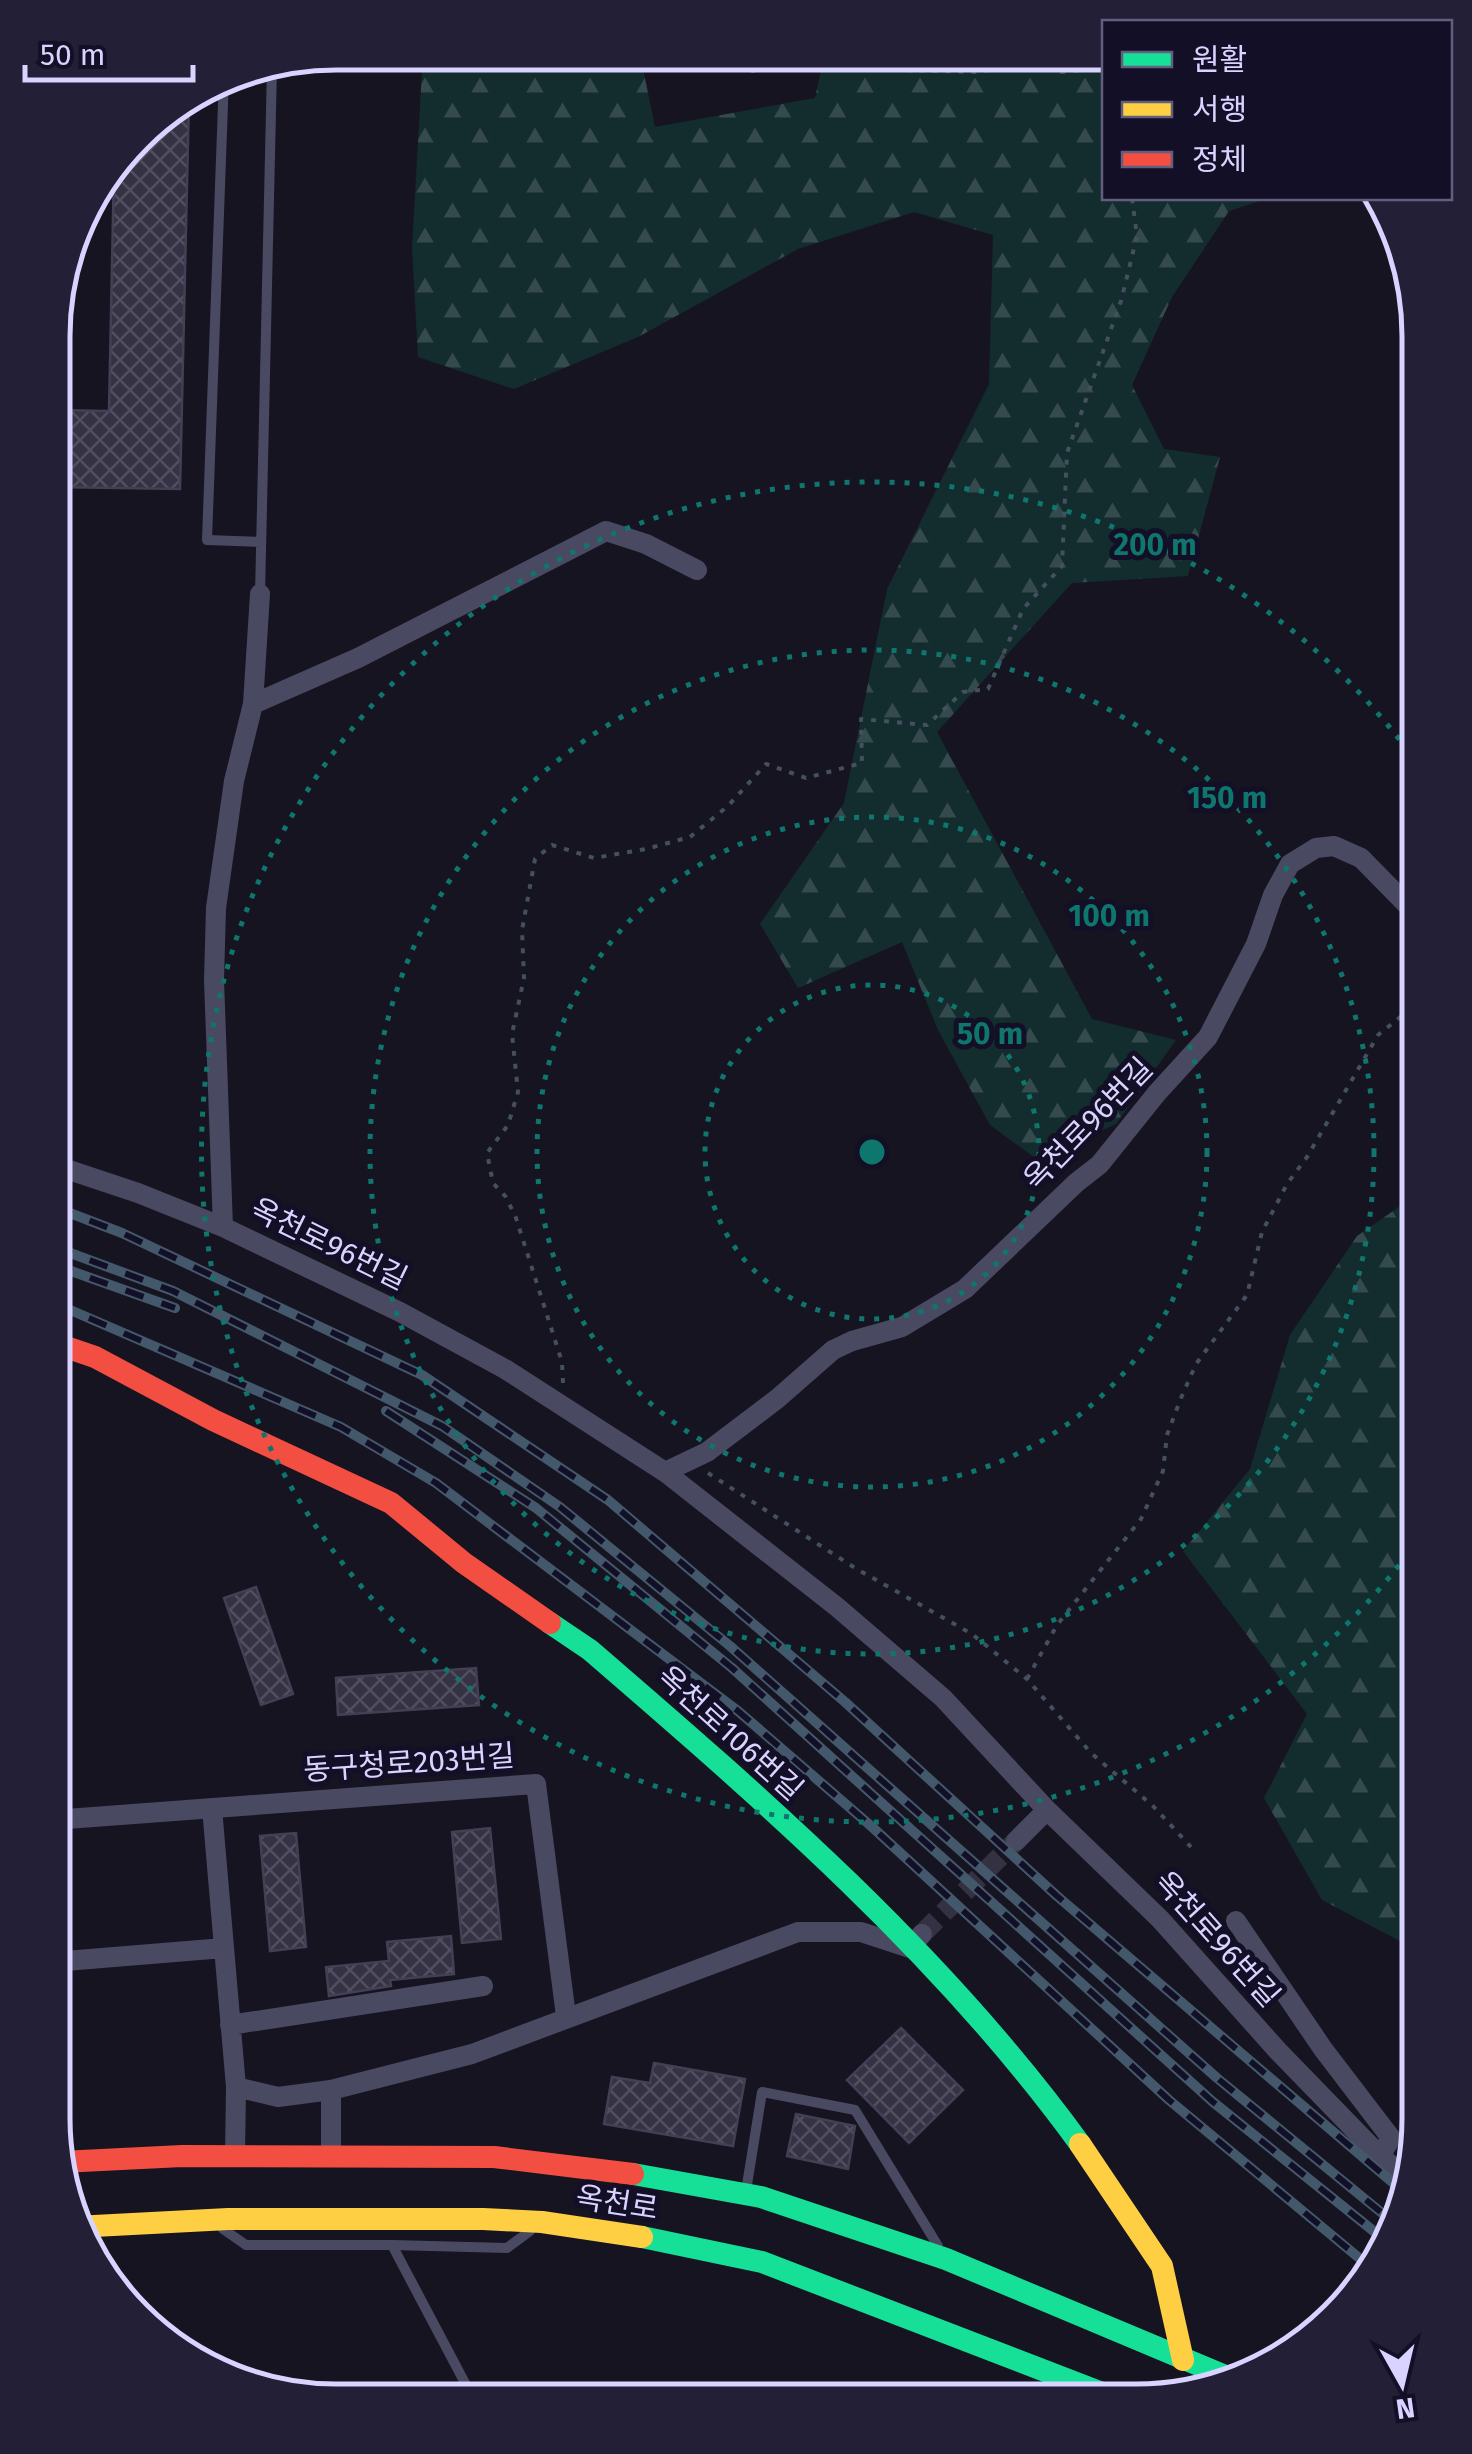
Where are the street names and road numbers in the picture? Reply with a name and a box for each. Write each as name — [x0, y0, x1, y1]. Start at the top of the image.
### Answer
street label: 옥천로96번길 — [1016, 1050, 1160, 1198]
street label: 옥천로96번길 — [245, 1191, 413, 1297]
street label: 옥천로106번길 — [650, 1658, 810, 1808]
street label: 동구청로203번길 — [302, 1738, 516, 1788]
street label: 옥천로96번길 — [1147, 1864, 1287, 2014]
street label: 옥천로 — [573, 2179, 661, 2227]

